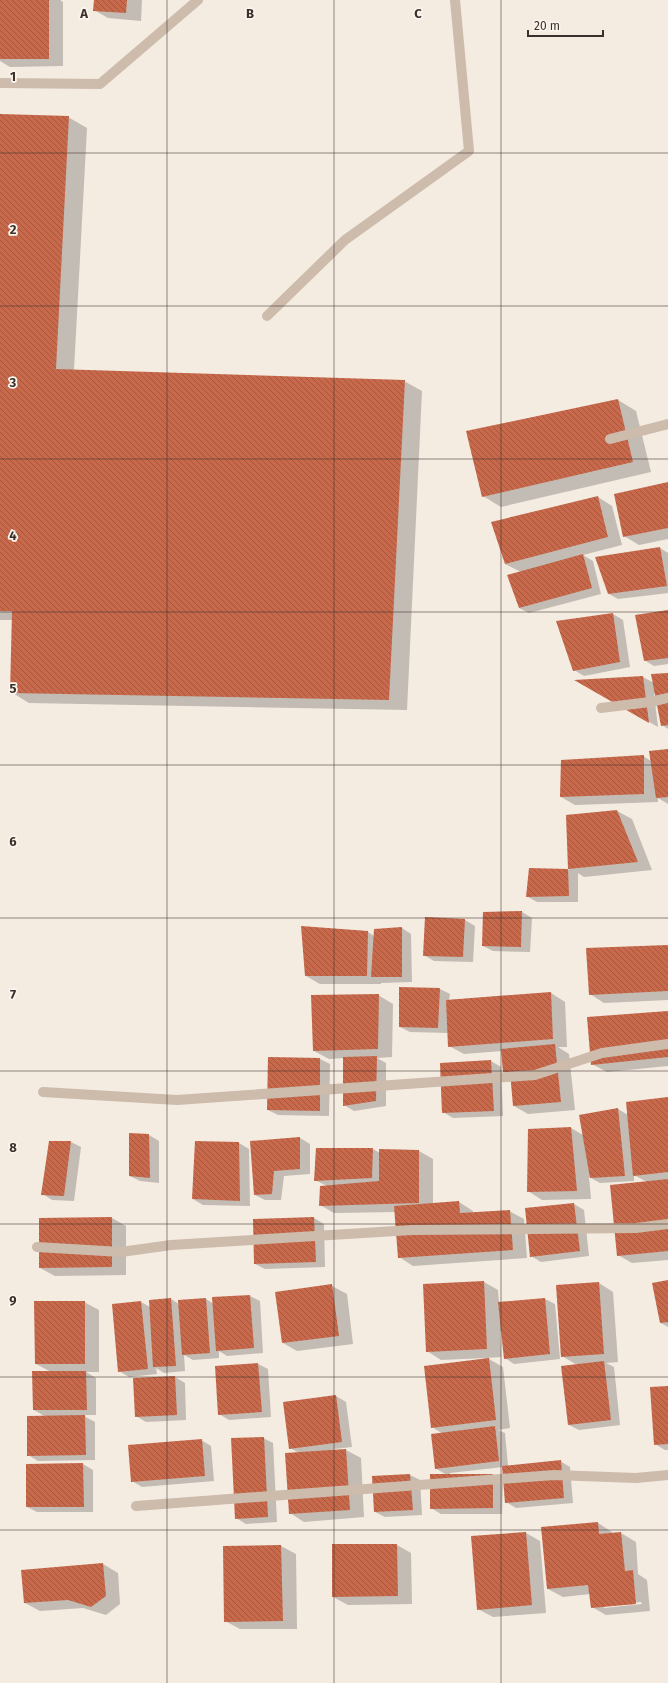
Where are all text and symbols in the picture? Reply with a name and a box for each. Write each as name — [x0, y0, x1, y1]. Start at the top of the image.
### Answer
text: A — [79, 6, 88, 21]
text: B — [246, 6, 254, 21]
text: C — [414, 6, 422, 21]
scale bar — [528, 12, 603, 38]
text: 20 m — [534, 19, 560, 33]
text: 1 — [10, 69, 16, 84]
text: 2 — [10, 222, 17, 237]
text: 3 — [9, 375, 17, 390]
text: 4 — [9, 528, 17, 543]
text: 5 — [10, 681, 17, 696]
text: 6 — [9, 834, 17, 849]
text: 7 — [10, 987, 16, 1002]
text: 8 — [9, 1140, 17, 1155]
text: 9 — [9, 1293, 17, 1308]

